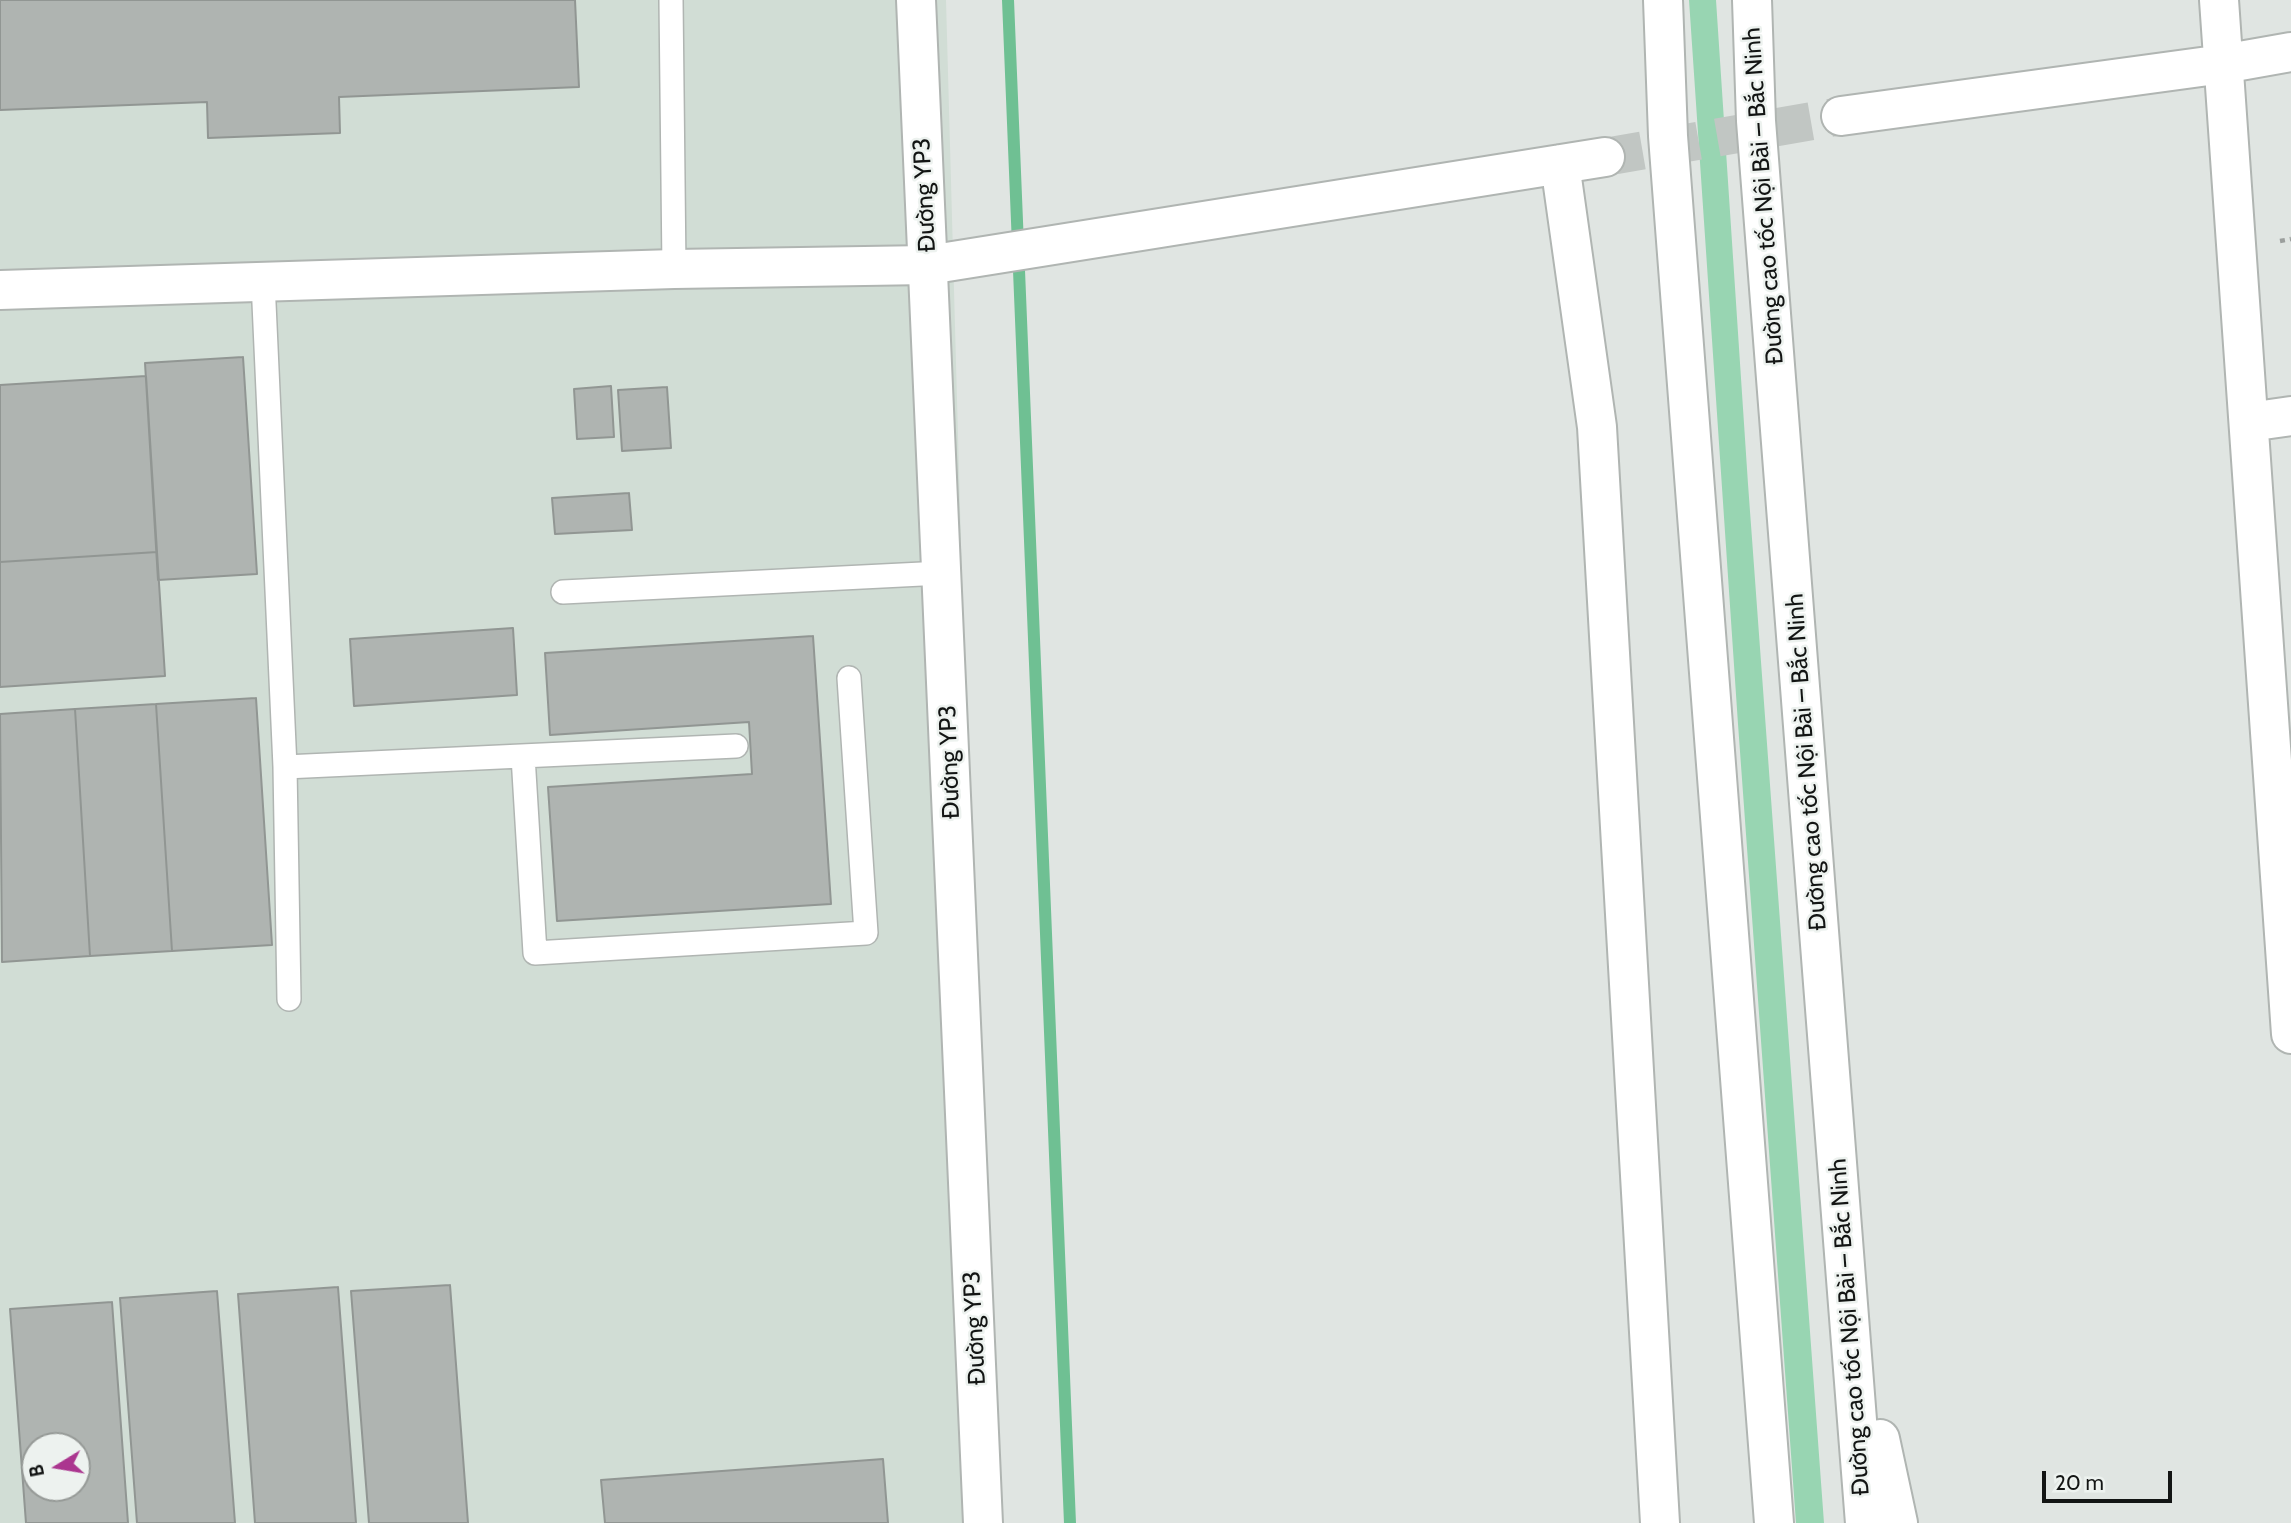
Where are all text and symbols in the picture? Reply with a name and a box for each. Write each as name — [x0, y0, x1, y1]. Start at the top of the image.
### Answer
street label: Đường cao tốc Nội Bài – Bắc Ninh — [1738, 26, 1790, 366]
street label: Đường YP3 — [908, 137, 942, 253]
street label: Đường cao tốc Nội Bài – Bắc Ninh — [1781, 592, 1833, 932]
street label: Đường YP3 — [934, 704, 966, 820]
street label: Đường cao tốc Nội Bài – Bắc Ninh — [1824, 1157, 1876, 1497]
street label: Đường YP3 — [958, 1270, 992, 1386]
north arrow — [21, 1432, 91, 1502]
scale bar — [2046, 1456, 2176, 1500]
text: B — [24, 1463, 49, 1479]
text: 20 m — [2055, 1470, 2104, 1495]

